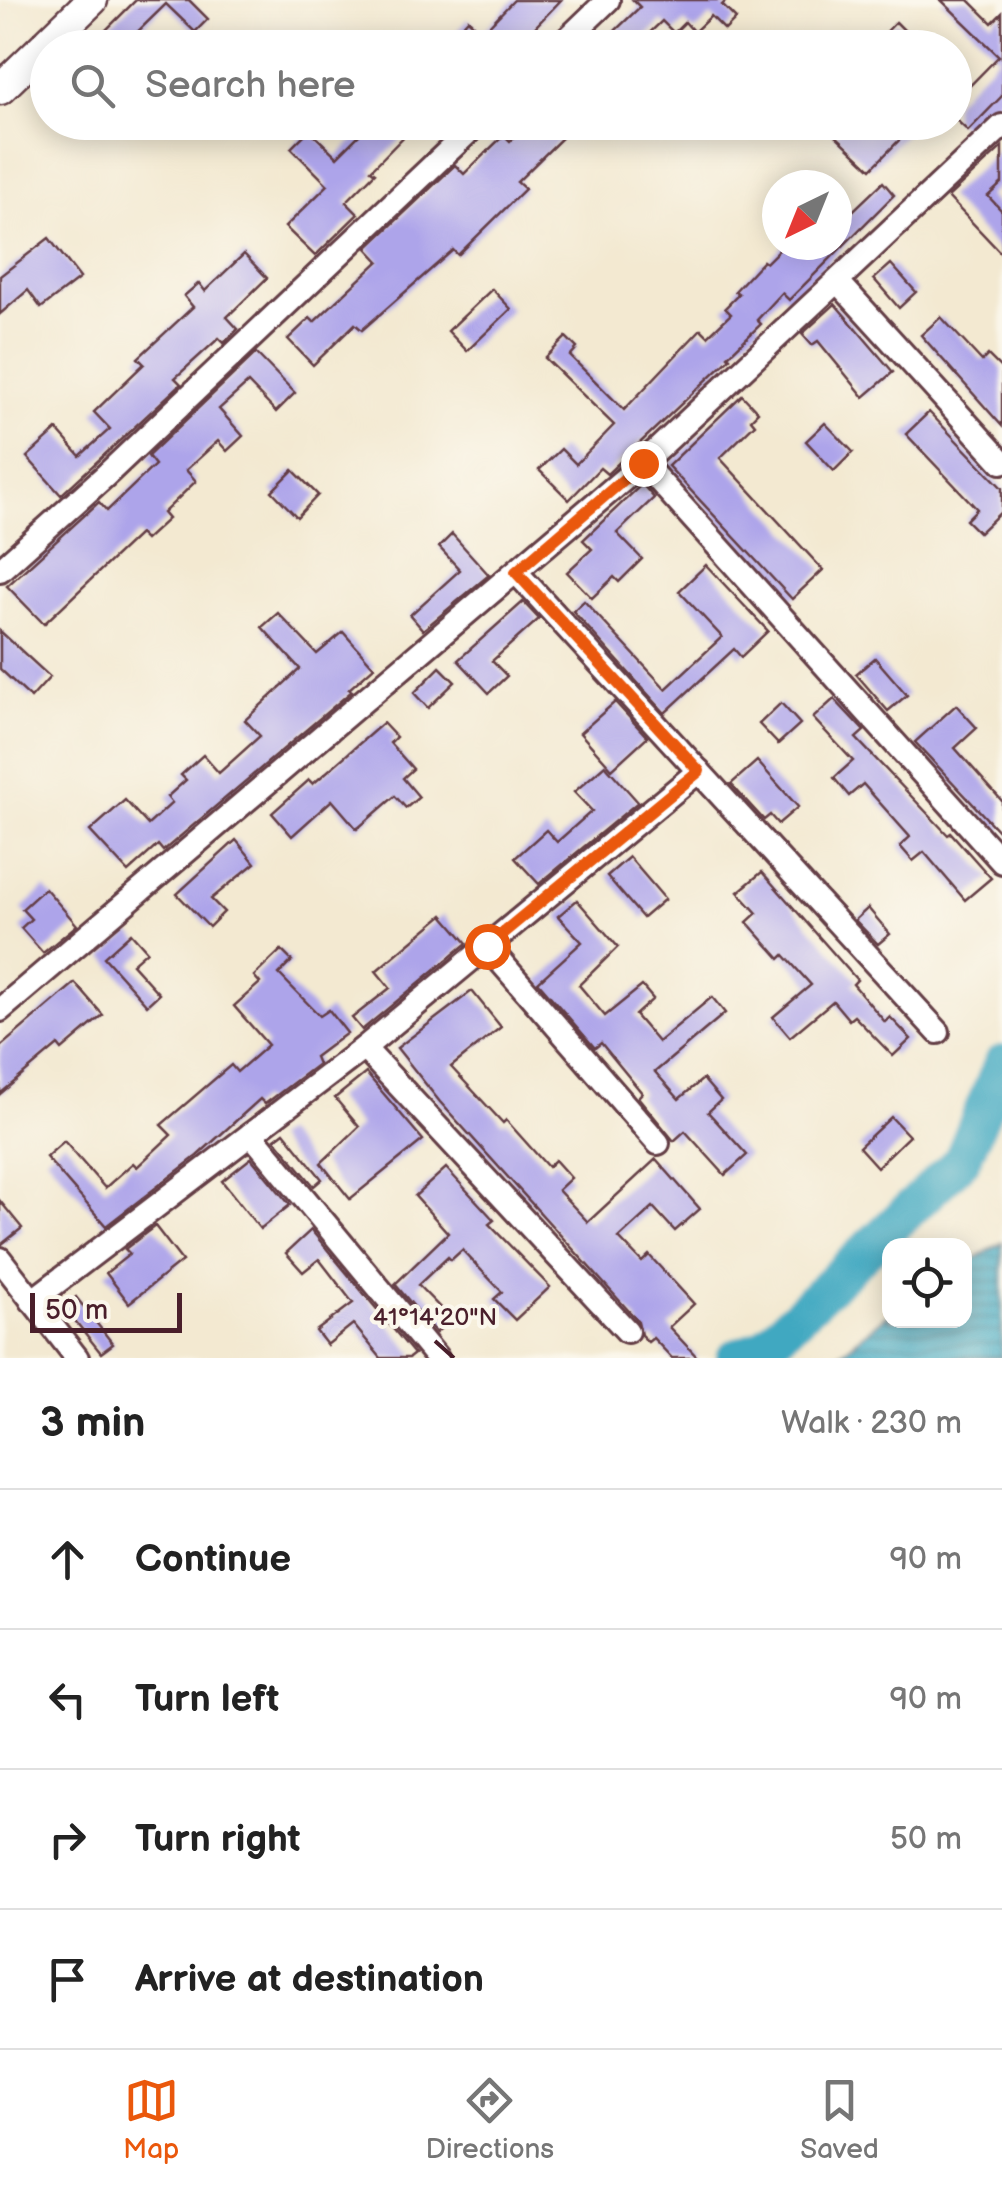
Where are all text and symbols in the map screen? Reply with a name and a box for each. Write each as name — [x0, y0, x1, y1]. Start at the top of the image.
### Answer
search box — [30, 30, 972, 140]
icon: search — [65, 58, 120, 113]
text: Search here — [145, 63, 356, 108]
north arrow — [762, 170, 852, 260]
route end — [621, 441, 667, 487]
route start — [465, 924, 511, 970]
map controls — [882, 1238, 972, 1328]
button: locate — [882, 1238, 972, 1328]
scale bar — [30, 1288, 182, 1332]
text: 50 m — [45, 1294, 108, 1327]
text: 41°14'20"N — [373, 1302, 497, 1333]
text: 3 min — [40, 1398, 145, 1449]
text: Walk · 230 m — [781, 1404, 962, 1443]
icon: ahead — [40, 1532, 95, 1587]
text: Continue — [135, 1537, 291, 1582]
text: 90 m — [890, 1540, 962, 1579]
icon: left — [40, 1672, 95, 1727]
text: Turn left — [135, 1677, 279, 1722]
text: 90 m — [890, 1680, 962, 1719]
icon: right — [40, 1812, 95, 1867]
text: Turn right — [135, 1817, 300, 1862]
text: 50 m — [890, 1820, 962, 1859]
icon: arrive — [40, 1952, 95, 2007]
text: Arrive at destination — [135, 1957, 484, 2002]
tab: Map — [123, 2073, 179, 2166]
tab: Directions — [425, 2073, 554, 2166]
tab: Saved — [800, 2073, 879, 2166]

